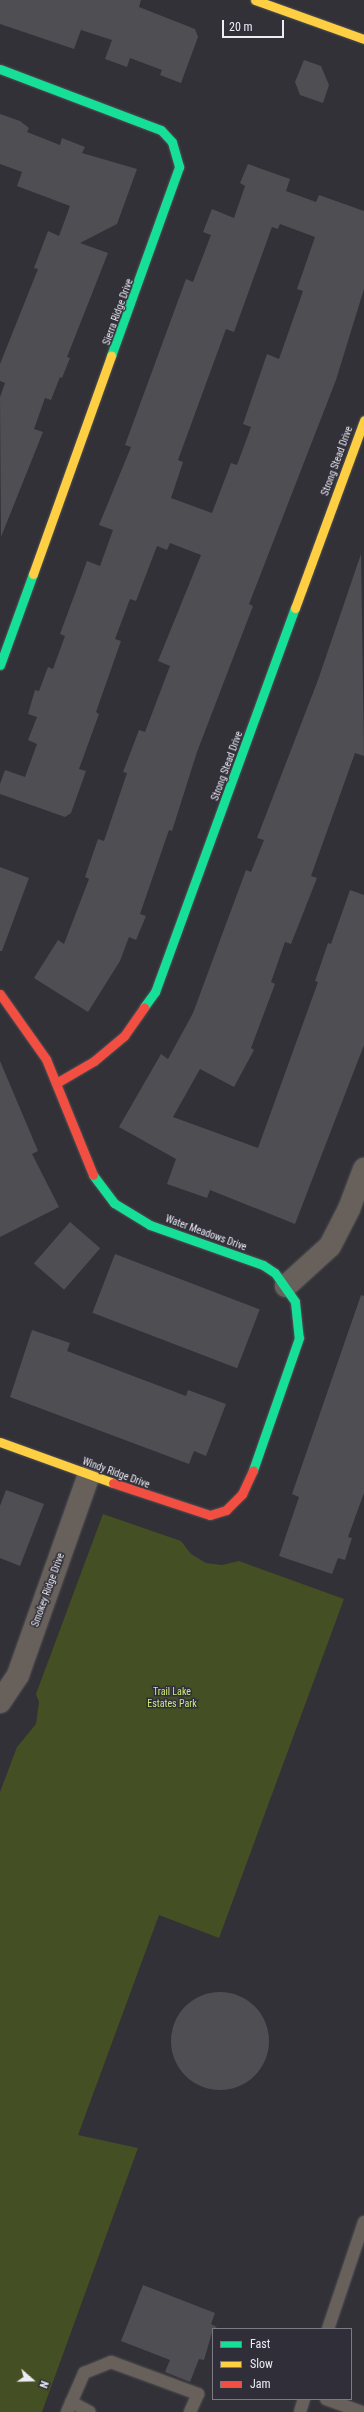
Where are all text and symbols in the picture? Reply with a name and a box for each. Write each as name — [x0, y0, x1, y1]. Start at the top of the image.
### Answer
scale bar — [224, 12, 286, 38]
text: 20 m — [229, 20, 253, 34]
street label: Sierra Ridge Drive — [100, 277, 136, 347]
street label: Strong Stead Drive — [319, 425, 355, 497]
street label: Strong Stead Drive — [209, 730, 245, 802]
street label: Water Meadows Drive — [164, 1213, 248, 1253]
street label: Windy Ridge Drive — [81, 1455, 151, 1491]
street label: Smokey Ridge Drive — [29, 1551, 67, 1629]
park label: Trail Lake Estates Park — [147, 1685, 197, 1708]
legend — [212, 2328, 352, 2400]
text: Fast — [250, 2337, 270, 2351]
text: Slow — [250, 2357, 273, 2371]
north arrow — [12, 2360, 52, 2400]
text: Jam — [250, 2377, 271, 2391]
text: N — [36, 2379, 51, 2390]

